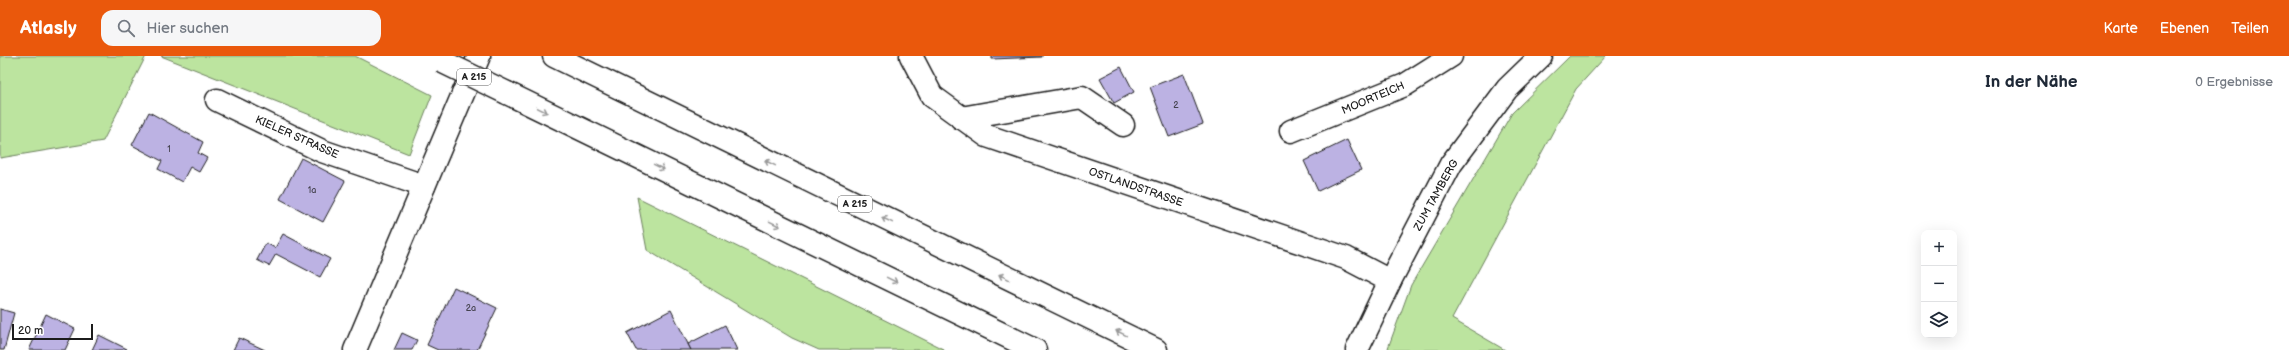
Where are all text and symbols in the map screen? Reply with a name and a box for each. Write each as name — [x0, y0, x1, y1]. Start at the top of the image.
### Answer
search box — [101, 10, 381, 46]
text: Atlasly — [20, 17, 77, 40]
icon: search — [115, 17, 137, 39]
text: Hier suchen — [147, 19, 229, 38]
text: Karte — [2104, 20, 2138, 37]
text: Ebenen — [2160, 20, 2209, 37]
text: Teilen — [2231, 20, 2269, 37]
road number: A 215 — [457, 69, 491, 85]
text: In der Nähe — [1985, 72, 2078, 92]
text: 0 Ergebnisse — [2195, 74, 2273, 90]
street label: MOORTEICH — [1340, 79, 1406, 117]
house number: 2 — [1173, 100, 1179, 111]
one-way arrow — [535, 107, 547, 114]
street label: KIELER STRASSE — [253, 113, 341, 161]
house number: 1 — [167, 144, 171, 155]
street label: ZUM TAMBERG — [1411, 157, 1461, 234]
one-way arrow — [765, 159, 777, 166]
one-way arrow — [652, 164, 664, 171]
street label: OSTLANDSTRASSE — [1087, 165, 1185, 209]
house number: 1a — [308, 185, 316, 196]
road number: A 215 — [838, 196, 872, 212]
one-way arrow — [881, 216, 893, 223]
one-way arrow — [769, 220, 781, 228]
map controls — [1921, 230, 1957, 338]
button: + — [1921, 230, 1957, 266]
button: − — [1921, 266, 1957, 302]
one-way arrow — [998, 273, 1010, 280]
one-way arrow — [886, 277, 898, 284]
button: layers — [1921, 302, 1957, 338]
house number: 2a — [466, 303, 476, 314]
scale bar — [12, 322, 93, 341]
text: 20 m — [18, 324, 43, 337]
one-way arrow — [1116, 329, 1128, 336]

